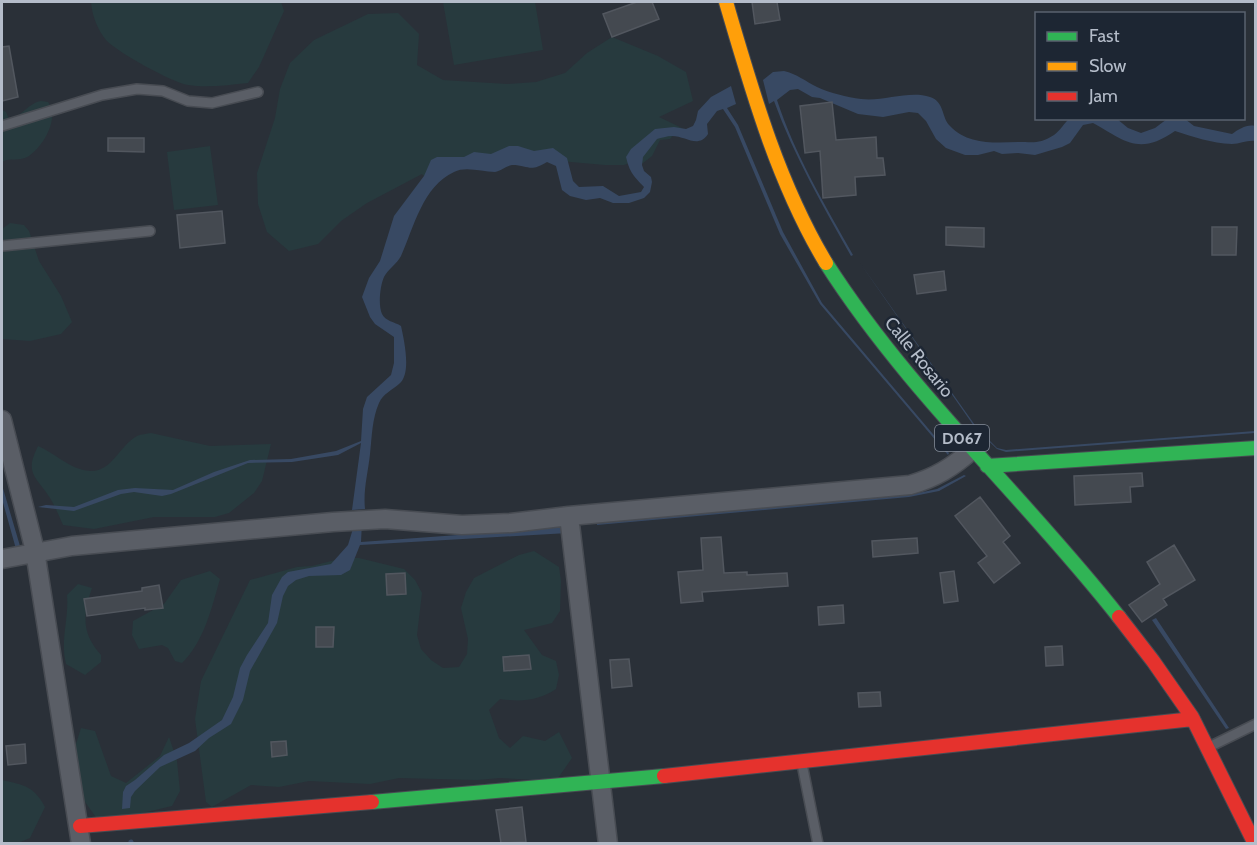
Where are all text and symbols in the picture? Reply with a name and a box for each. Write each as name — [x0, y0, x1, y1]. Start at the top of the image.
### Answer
legend — [1035, 12, 1245, 120]
text: Fast — [1089, 25, 1120, 47]
text: Slow — [1089, 55, 1126, 77]
text: Jam — [1088, 85, 1118, 107]
street label: Calle Rosario — [880, 312, 958, 402]
road number: D067 — [935, 425, 989, 451]

